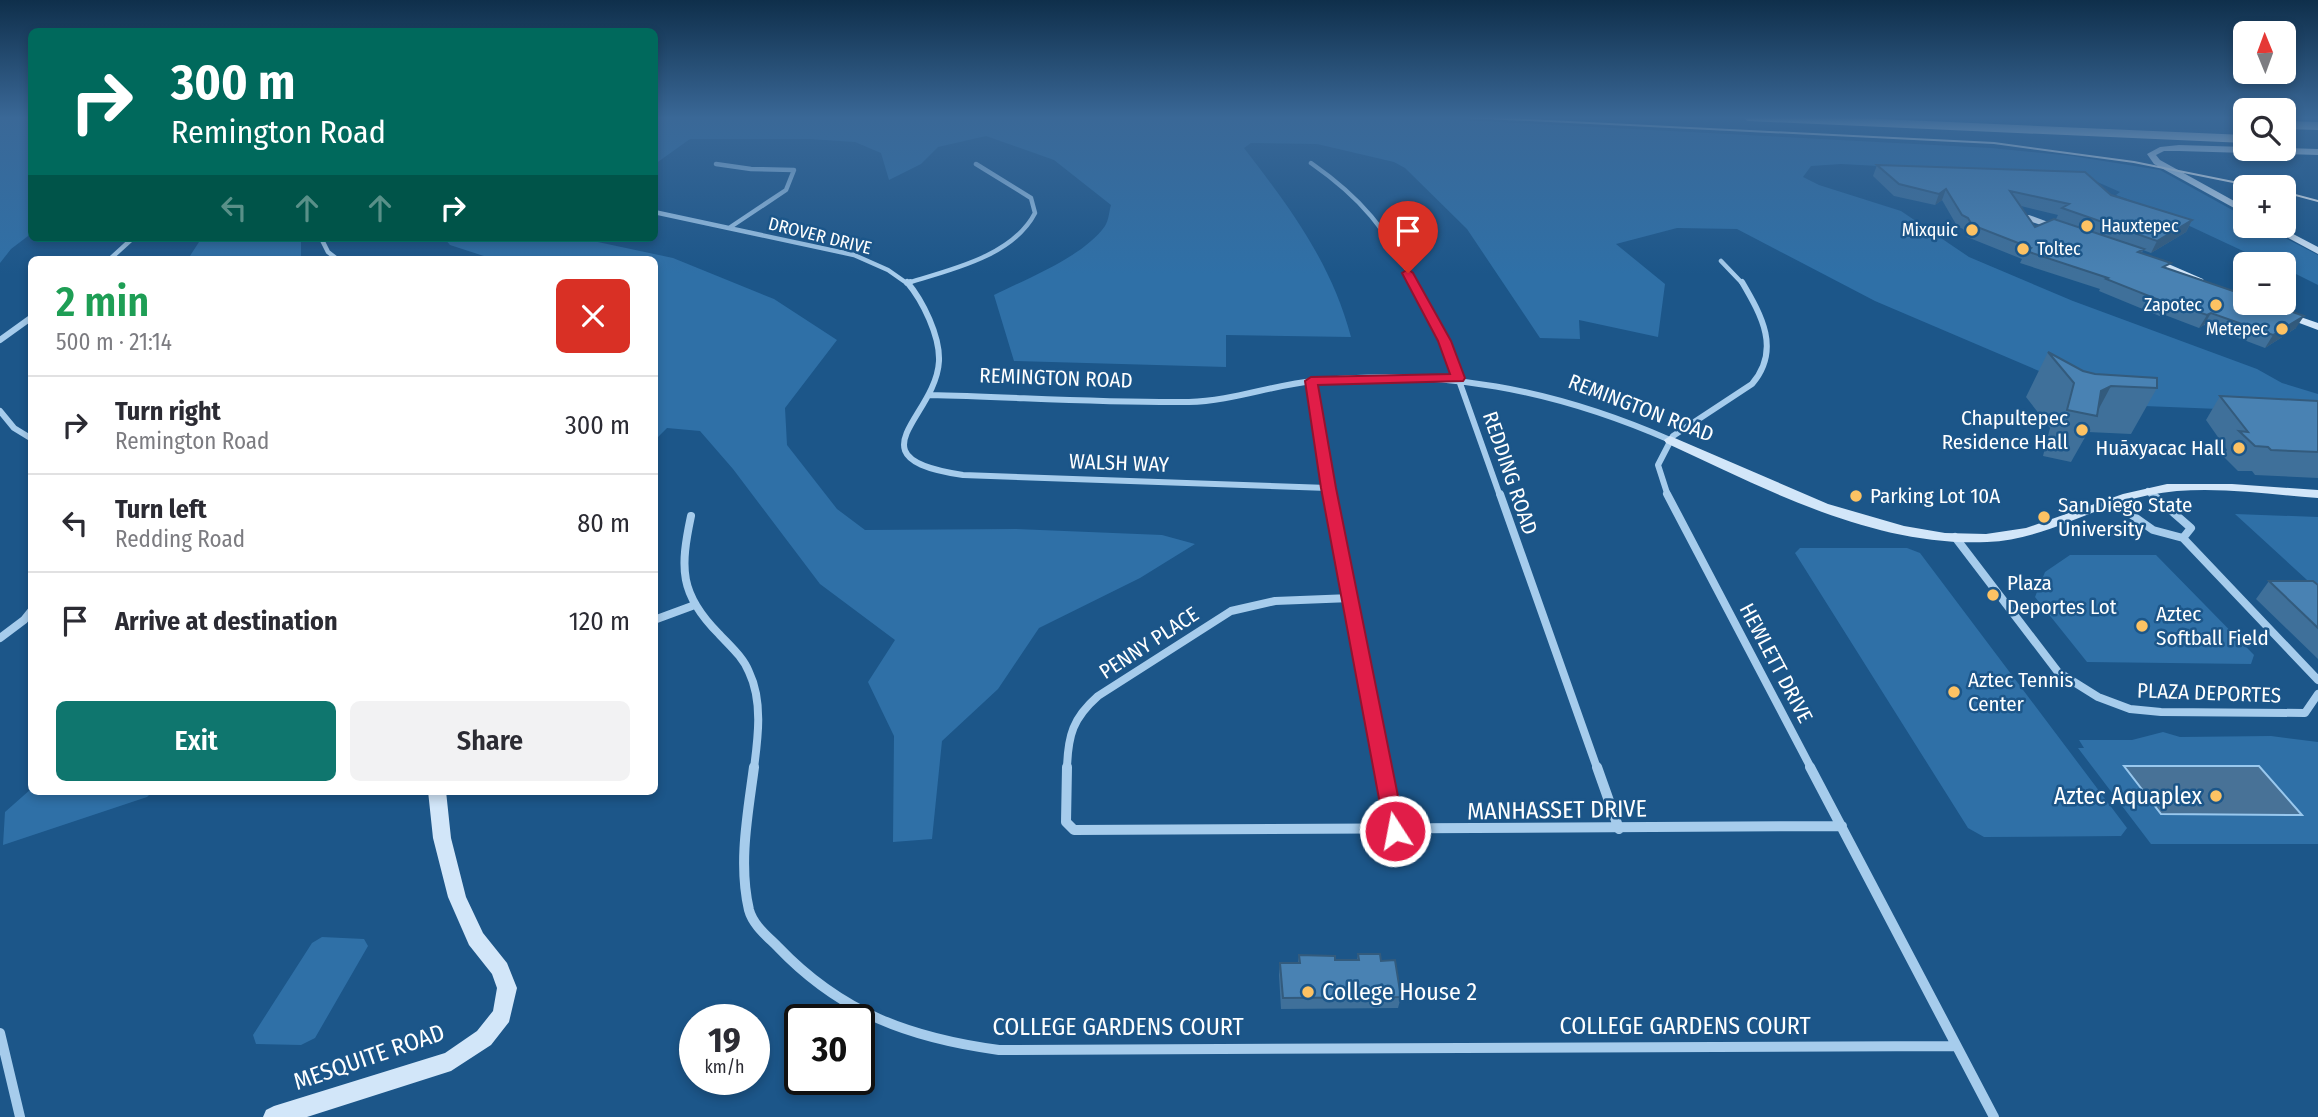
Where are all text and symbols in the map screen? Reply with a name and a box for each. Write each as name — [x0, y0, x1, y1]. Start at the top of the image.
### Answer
north arrow — [2233, 21, 2296, 84]
map controls — [2233, 21, 2296, 315]
text: 300 m — [171, 53, 295, 112]
icon: right — [56, 56, 147, 147]
button: search — [2233, 98, 2296, 161]
text: Remington Road — [171, 113, 386, 151]
button: + — [2233, 175, 2296, 238]
icon: left — [215, 189, 253, 227]
icon: ahead — [288, 189, 326, 227]
icon: ahead — [361, 189, 399, 227]
icon: right — [434, 189, 472, 227]
pin — [1378, 201, 1438, 273]
icon: arrive — [1389, 212, 1427, 250]
street label: DROVER DRIVE — [766, 213, 874, 259]
place label: Hauxtepec — [2101, 215, 2179, 237]
marker: Hauxtepec — [2079, 218, 2095, 234]
place label: Mixquic — [1902, 219, 1958, 241]
marker: Mixquic — [1964, 222, 1980, 238]
place label: Toltec — [2037, 238, 2081, 260]
marker: Toltec — [2015, 241, 2031, 257]
button: − — [2233, 252, 2296, 315]
text: 2 min — [56, 277, 149, 327]
button: close — [556, 279, 630, 353]
place label: Zapotec — [2144, 294, 2202, 316]
marker: Zapotec — [2208, 297, 2224, 313]
place label: Metepec — [2206, 318, 2268, 340]
marker: Metepec — [2274, 321, 2290, 337]
text: 500 m · 21:14 — [56, 328, 172, 356]
street label: REMINGTON ROAD — [979, 362, 1133, 394]
street label: REMINGTON ROAD — [1565, 368, 1717, 448]
text: Turn right — [115, 396, 221, 427]
place label: Chapultepec Residence Hall — [1942, 405, 2068, 455]
icon: right — [56, 406, 94, 444]
street label: REDDING ROAD — [1477, 408, 1543, 538]
text: 300 m — [565, 410, 630, 441]
marker: Chapultepec Residence Hall — [2074, 422, 2090, 438]
text: Remington Road — [115, 427, 269, 455]
place label: Huāxyacac Hall — [2096, 435, 2225, 461]
marker: Huāxyacac Hall — [2231, 440, 2247, 456]
street label: WALSH WAY — [1069, 448, 1170, 478]
place label: Parking Lot 10A — [1870, 483, 2000, 509]
marker: Parking Lot 10A — [1848, 488, 1864, 504]
place label: San Diego State University — [2058, 492, 2192, 542]
text: Turn left — [115, 494, 207, 525]
icon: left — [56, 504, 94, 542]
text: 80 m — [577, 508, 630, 539]
marker: San Diego State University — [2036, 509, 2052, 525]
text: Redding Road — [115, 525, 245, 553]
place label: Plaza Deportes Lot — [2007, 570, 2117, 620]
marker: Plaza Deportes Lot — [1985, 587, 2001, 603]
street label: HEWLETT DRIVE — [1734, 599, 1818, 727]
street label: PENNY PLACE — [1094, 601, 1204, 685]
place label: Aztec Softball Field — [2156, 601, 2269, 651]
icon: arrive — [56, 602, 94, 640]
text: Arrive at destination — [115, 606, 338, 637]
text: 120 m — [569, 606, 630, 637]
marker: Aztec Softball Field — [2134, 618, 2150, 634]
place label: Aztec Tennis Center — [1968, 667, 2074, 717]
street label: PLAZA DEPORTES — [2136, 677, 2282, 709]
marker: Aztec Tennis Center — [1946, 684, 1962, 700]
button: Exit — [56, 701, 336, 781]
button: Share — [350, 701, 630, 781]
place label: Aztec Aquaplex — [2054, 782, 2202, 810]
marker: Aztec Aquaplex — [2208, 788, 2224, 804]
position arrow — [1358, 794, 1432, 868]
street label: MANHASSET DRIVE — [1467, 794, 1647, 826]
place label: College House 2 — [1322, 978, 1477, 1006]
marker: College House 2 — [1300, 984, 1316, 1000]
speed limit sign: 30 — [784, 1004, 875, 1095]
street label: COLLEGE GARDENS COURT — [1559, 1012, 1811, 1040]
street label: COLLEGE GARDENS COURT — [992, 1013, 1244, 1041]
street label: MESQUITE ROAD — [290, 1018, 448, 1096]
text: 19 — [708, 1019, 741, 1061]
text: km/h — [704, 1056, 745, 1078]

